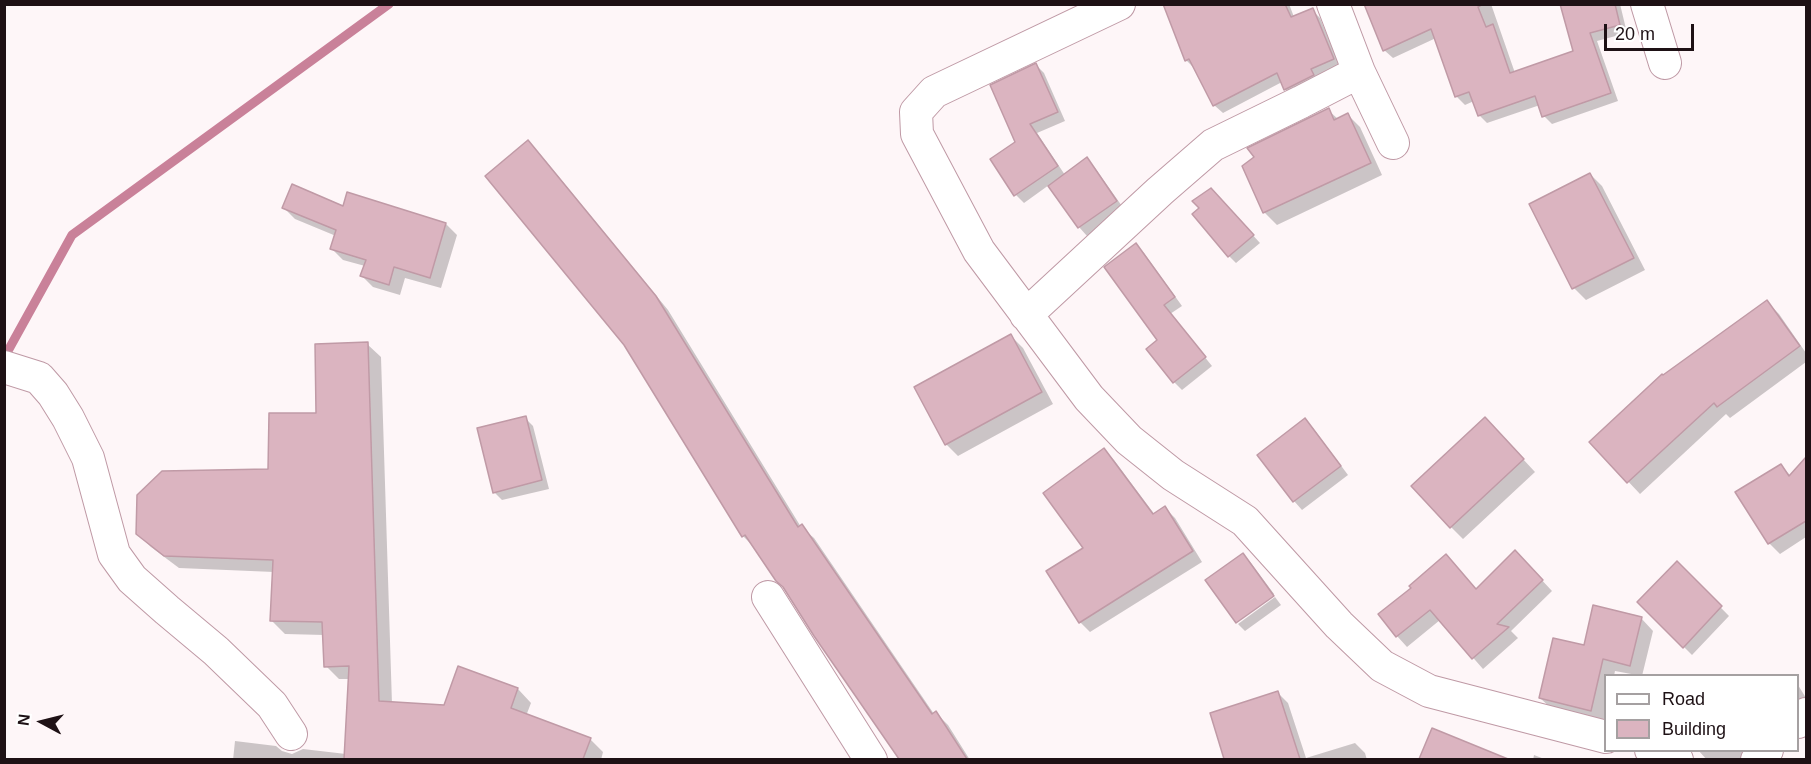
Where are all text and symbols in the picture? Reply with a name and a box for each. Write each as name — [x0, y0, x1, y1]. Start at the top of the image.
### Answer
scale bar — [1607, 12, 1697, 50]
text: 20 m — [1615, 24, 1655, 44]
legend — [1604, 674, 1799, 752]
text: Road — [1662, 689, 1705, 709]
north arrow — [12, 692, 72, 752]
text: N — [14, 713, 33, 727]
text: Building — [1662, 719, 1726, 739]

